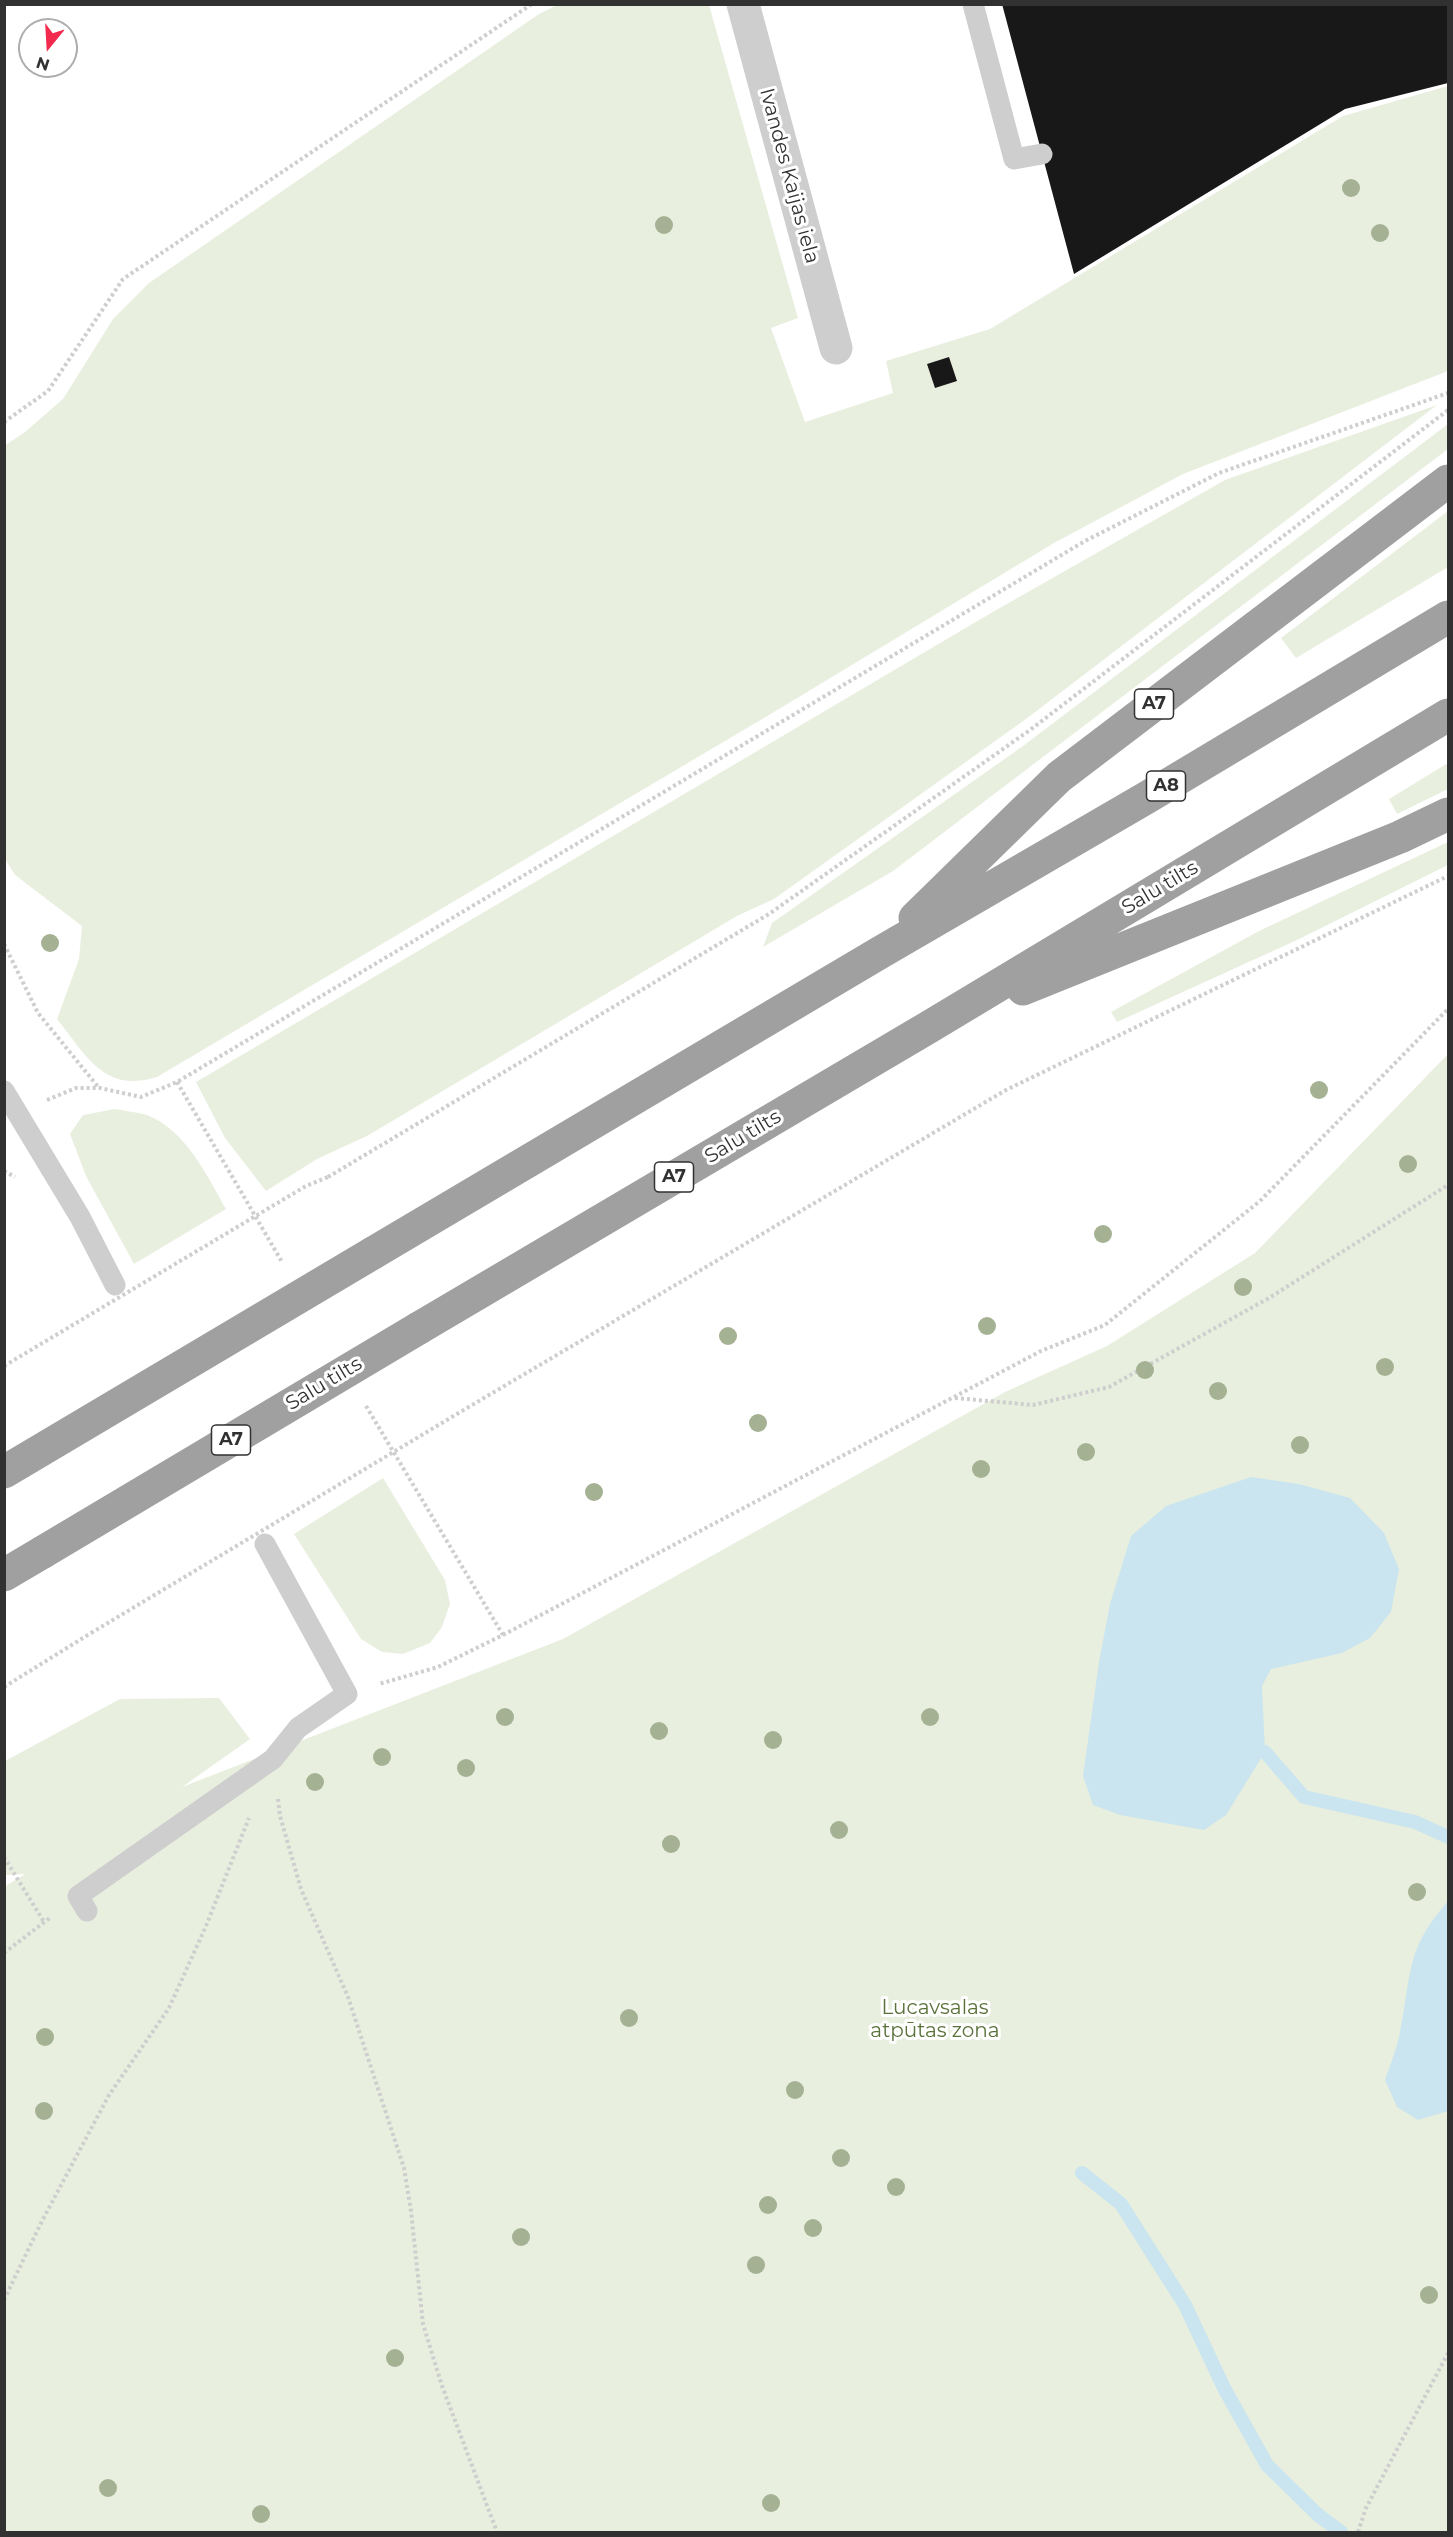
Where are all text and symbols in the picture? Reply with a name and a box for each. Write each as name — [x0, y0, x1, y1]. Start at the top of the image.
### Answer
north arrow — [18, 18, 78, 78]
text: N — [34, 53, 52, 75]
street label: Ivandes Kaijas iela — [754, 86, 824, 266]
road number: A7 — [1134, 689, 1174, 719]
road number: A8 — [1146, 771, 1186, 801]
street label: Salu tilts — [1117, 856, 1203, 920]
street label: Salu tilts — [700, 1105, 786, 1169]
road number: A7 — [654, 1162, 694, 1192]
street label: Salu tilts — [281, 1352, 367, 1416]
road number: A7 — [212, 1425, 250, 1455]
park label: Lucavsalas atpūtas zona — [870, 1996, 1000, 2043]

